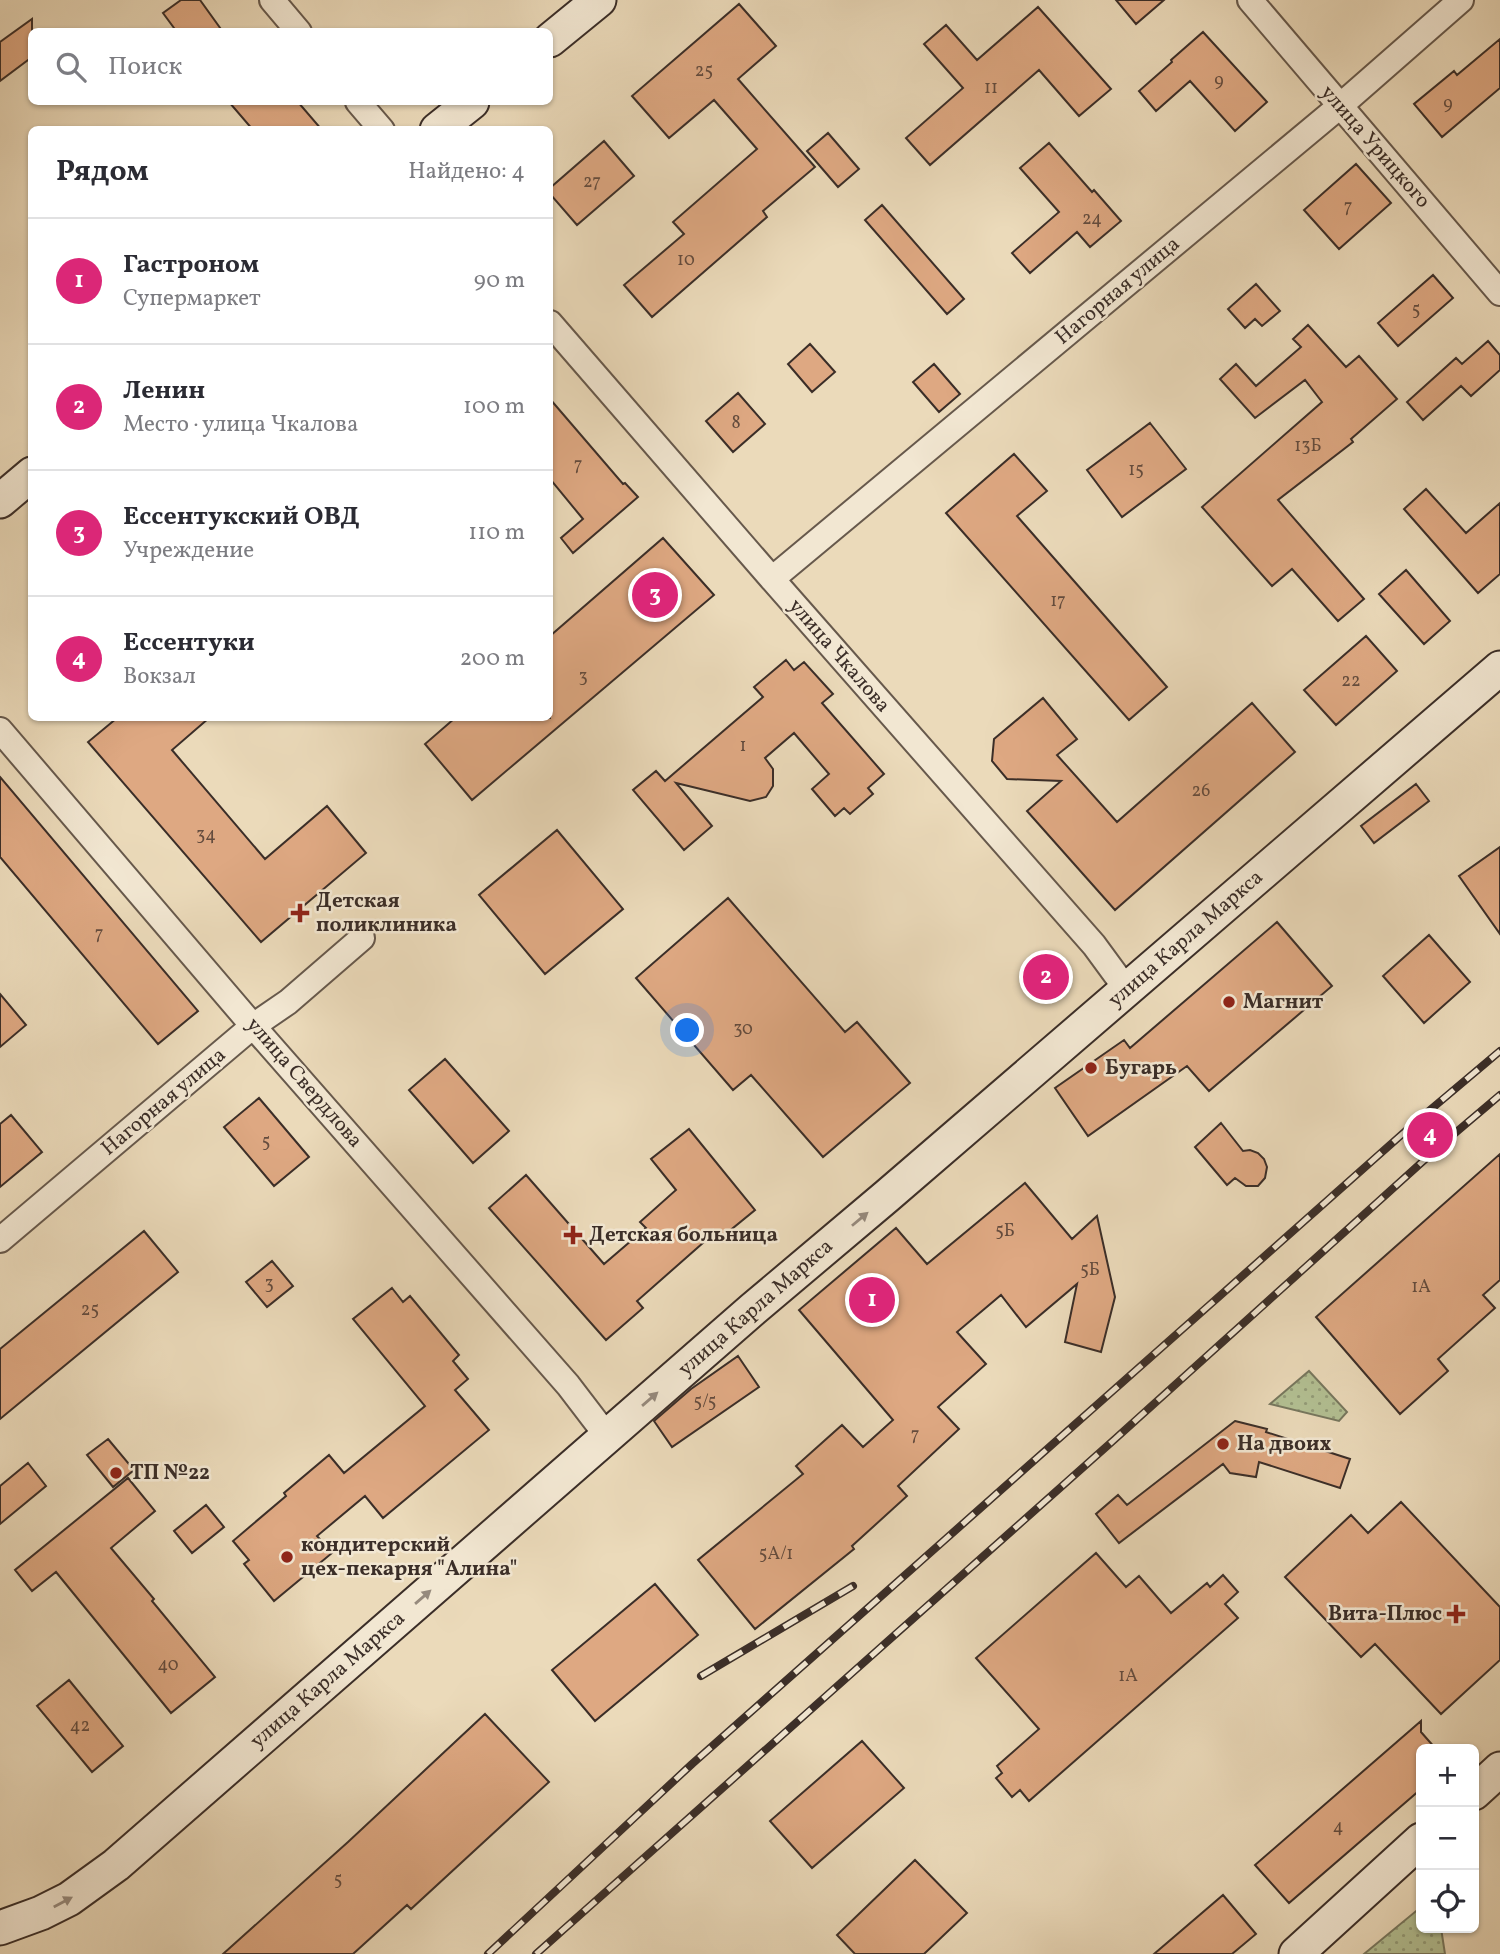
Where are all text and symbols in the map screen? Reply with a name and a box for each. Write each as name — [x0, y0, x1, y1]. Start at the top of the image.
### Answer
search box — [28, 28, 553, 105]
icon: search — [52, 48, 90, 86]
text: Поиск — [108, 49, 182, 85]
house number: 25 — [695, 59, 713, 84]
house number: 9 — [1214, 69, 1224, 94]
house number: 11 — [984, 76, 998, 101]
street label: улица Урицкого — [1313, 79, 1437, 215]
house number: 9 — [1443, 92, 1453, 117]
text: Рядом — [56, 151, 149, 193]
text: Найдено: 4 — [408, 156, 525, 188]
house number: 27 — [583, 170, 601, 195]
house number: 7 — [1344, 195, 1352, 220]
house number: 24 — [1082, 207, 1102, 232]
street label: Нагорная улица — [1049, 230, 1187, 352]
text: Гастроном — [123, 247, 259, 283]
house number: 10 — [677, 248, 695, 273]
text: 1 — [74, 265, 84, 297]
text: 90 m — [474, 265, 525, 297]
text: Супермаркет — [123, 283, 261, 315]
house number: 5 — [1412, 298, 1420, 323]
text: Ленин — [123, 373, 205, 409]
text: 2 — [73, 391, 85, 423]
text: 100 m — [463, 391, 525, 423]
text: Место · улица Чкалова — [123, 409, 358, 441]
house number: 8 — [731, 411, 741, 436]
house number: 13Б — [1294, 434, 1322, 459]
house number: 7 — [574, 453, 582, 478]
house number: 15 — [1128, 458, 1144, 483]
text: Ессентукский ОВД — [123, 499, 360, 535]
text: 3 — [73, 517, 85, 549]
text: 110 m — [468, 517, 525, 549]
text: Учреждение — [123, 535, 254, 567]
pin: 3 — [632, 569, 678, 621]
house number: 17 — [1050, 589, 1066, 614]
street label: улица Чкалова — [781, 593, 897, 719]
text: Ессентуки — [123, 625, 255, 661]
text: 4 — [72, 643, 86, 675]
text: 200 m — [460, 643, 525, 675]
text: Вокзал — [123, 661, 196, 693]
house number: 3 — [578, 665, 588, 690]
house number: 22 — [1341, 669, 1361, 694]
house number: 1 — [740, 734, 746, 759]
house number: 26 — [1192, 779, 1210, 804]
house number: 34 — [196, 823, 216, 848]
street label: улица Карла Маркса — [1102, 863, 1270, 1015]
place label: Детская поликлиника — [316, 887, 457, 940]
marker: Детская поликлиника — [290, 903, 310, 923]
house number: 7 — [95, 922, 103, 947]
pin: 2 — [1023, 951, 1069, 1003]
place label: Магнит — [1243, 988, 1324, 1017]
marker: Магнит — [1221, 994, 1237, 1010]
street label: улица Свердлова — [239, 1011, 369, 1155]
your location — [670, 1013, 704, 1047]
house number: 30 — [733, 1017, 753, 1042]
street label: Нагорная улица — [95, 1041, 233, 1163]
place label: Бугарь — [1105, 1054, 1177, 1083]
marker: Бугарь — [1083, 1060, 1099, 1076]
pin: 4 — [1407, 1109, 1453, 1161]
house number: 5 — [262, 1130, 270, 1155]
one-way arrow — [851, 1212, 868, 1227]
house number: 5Б — [995, 1219, 1015, 1244]
place label: Детская больница — [589, 1221, 778, 1250]
marker: Детская больница — [563, 1225, 583, 1245]
street label: улица Карла Маркса — [672, 1232, 840, 1384]
house number: 5Б — [1080, 1258, 1100, 1283]
house number: 3 — [264, 1272, 274, 1297]
pin: 1 — [849, 1274, 895, 1326]
house number: 1А — [1411, 1275, 1431, 1300]
house number: 25 — [81, 1298, 99, 1323]
house number: 5/5 — [694, 1390, 716, 1415]
one-way arrow — [641, 1392, 658, 1407]
house number: 7 — [911, 1423, 919, 1448]
place label: На двоих — [1237, 1430, 1331, 1459]
marker: На двоих — [1215, 1436, 1231, 1452]
place label: ТП №22 — [130, 1459, 210, 1488]
marker: ТП №22 — [108, 1465, 124, 1481]
place label: кондитерский цех-пекарня "Алина" — [301, 1531, 517, 1584]
house number: 5А/1 — [759, 1542, 793, 1567]
marker: кондитерский цех-пекарня "Алина" — [279, 1549, 295, 1565]
one-way arrow — [414, 1589, 432, 1605]
place label: Вита-Плюс — [1328, 1600, 1442, 1629]
street label: улица Карла Маркса — [244, 1604, 412, 1756]
marker: Вита-Плюс — [1448, 1606, 1464, 1622]
house number: 40 — [157, 1653, 179, 1678]
house number: 1А — [1118, 1664, 1138, 1689]
house number: 42 — [70, 1714, 90, 1739]
map controls — [1416, 1744, 1479, 1933]
button: + — [1416, 1744, 1479, 1807]
button: − — [1416, 1807, 1479, 1870]
house number: 4 — [1333, 1815, 1343, 1840]
house number: 5 — [334, 1868, 342, 1893]
button: locate — [1416, 1870, 1479, 1933]
one-way arrow — [53, 1896, 73, 1907]

